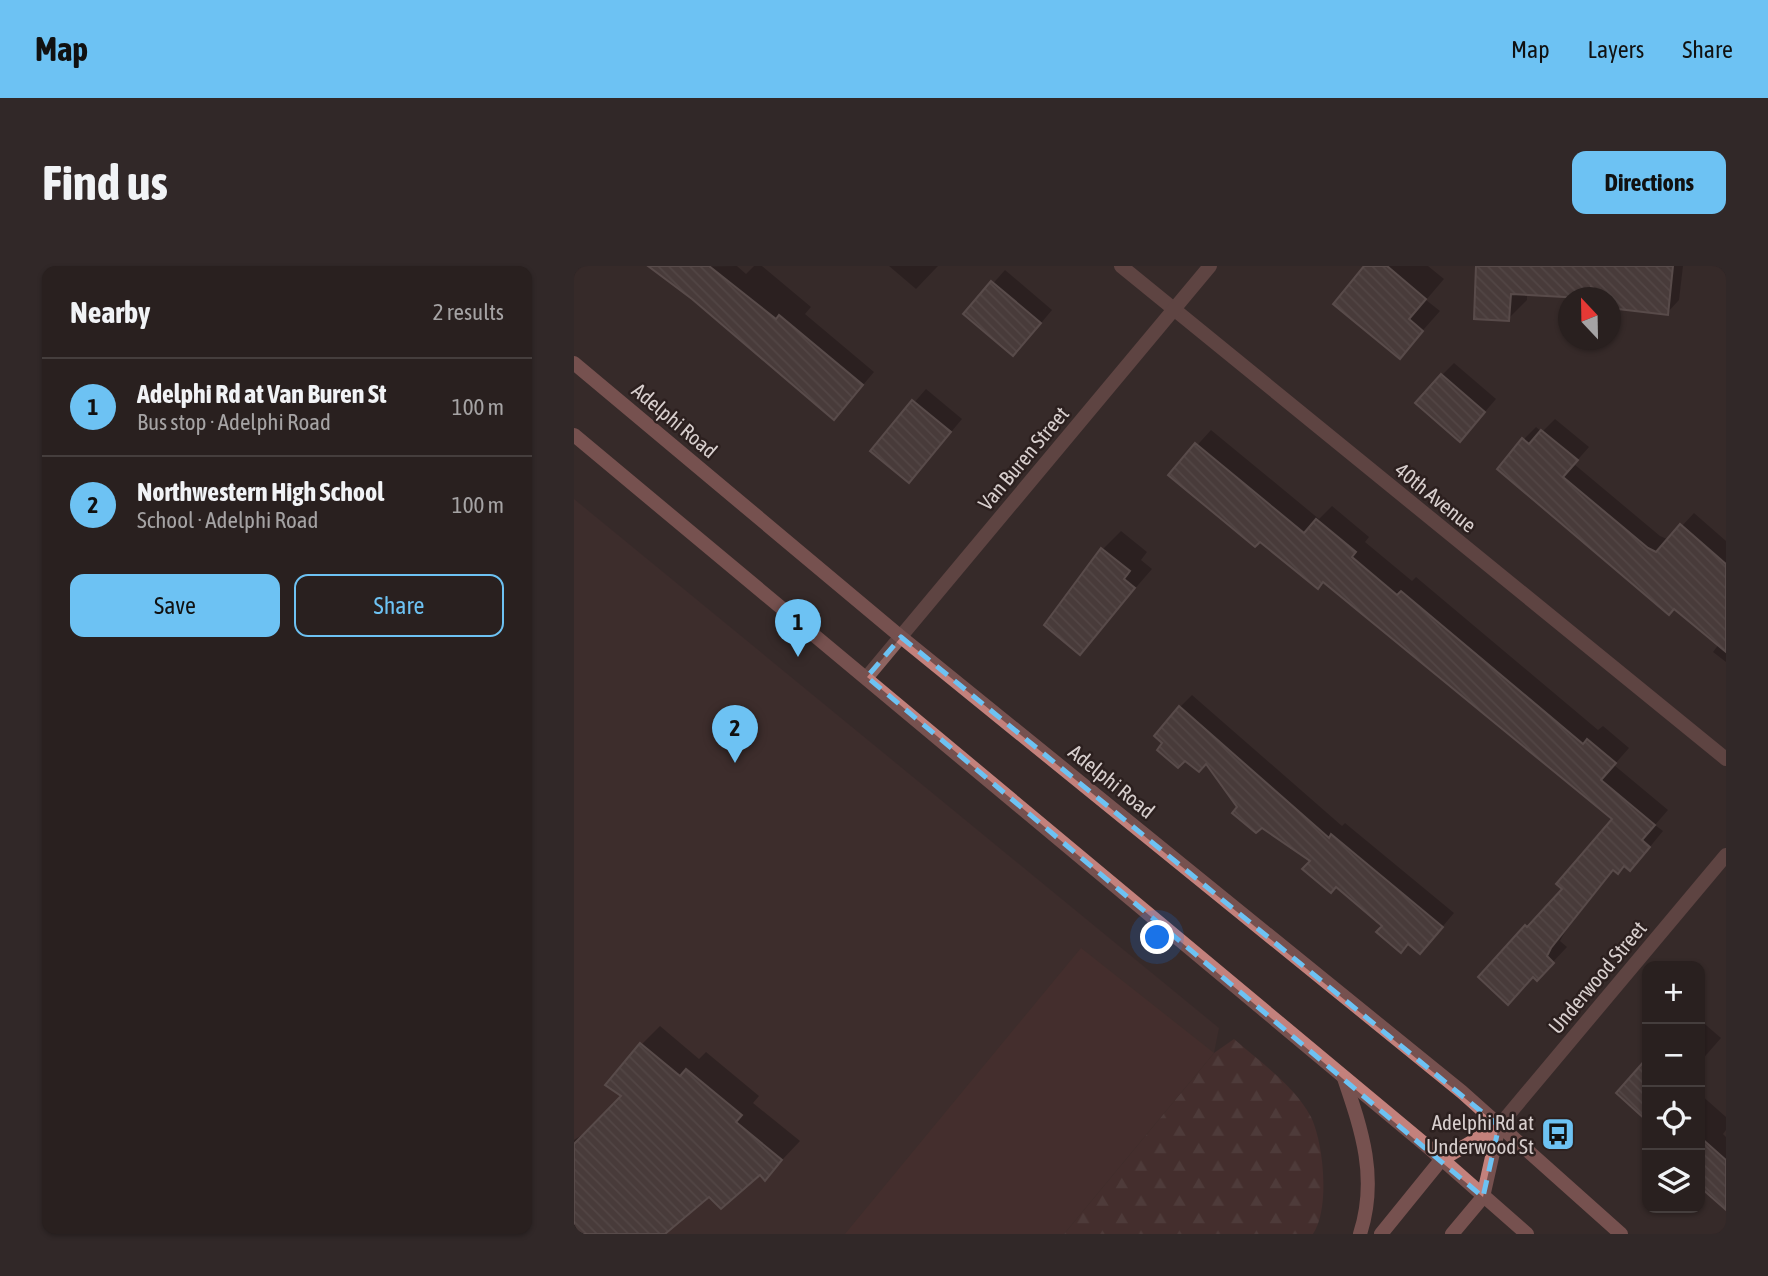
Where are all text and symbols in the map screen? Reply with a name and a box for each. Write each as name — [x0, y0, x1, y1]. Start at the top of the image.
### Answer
text: Map — [35, 30, 88, 68]
text: Map — [1511, 36, 1550, 63]
text: Layers — [1588, 36, 1644, 63]
text: Share — [1682, 36, 1733, 63]
button: Directions — [1572, 151, 1726, 214]
text: Find us — [42, 154, 168, 210]
north arrow — [1558, 287, 1621, 350]
text: Nearby — [70, 295, 150, 329]
text: 2 results — [433, 299, 504, 325]
street label: Adelphi Road — [628, 378, 722, 462]
text: Adelphi Rd at Van Buren St — [137, 379, 386, 409]
text: 1 — [88, 394, 98, 420]
text: 100 m — [452, 394, 504, 420]
street label: Van Buren Street — [973, 401, 1073, 515]
text: Bus stop · Adelphi Road — [137, 409, 331, 435]
street label: 40th Avenue — [1391, 457, 1481, 537]
text: Northwestern High School — [137, 477, 384, 507]
text: 2 — [88, 492, 98, 518]
text: 100 m — [452, 492, 504, 518]
text: School · Adelphi Road — [137, 507, 318, 533]
button: Save — [70, 574, 280, 637]
button: Share — [294, 574, 504, 637]
pin: 1 — [775, 599, 821, 657]
pin: 2 — [712, 705, 758, 763]
street label: Adelphi Road — [1064, 739, 1160, 823]
street label: Underwood Street — [1543, 916, 1651, 1038]
your location — [1140, 920, 1174, 954]
map controls — [1642, 961, 1705, 1213]
button: + — [1642, 961, 1705, 1024]
button: − — [1642, 1024, 1705, 1087]
button: locate — [1642, 1087, 1705, 1150]
place label: Adelphi Rd at Underwood St — [1426, 1110, 1534, 1158]
bus stop icon: Adelphi Rd at Underwood St — [1539, 1115, 1577, 1153]
button: layers — [1642, 1150, 1705, 1213]

